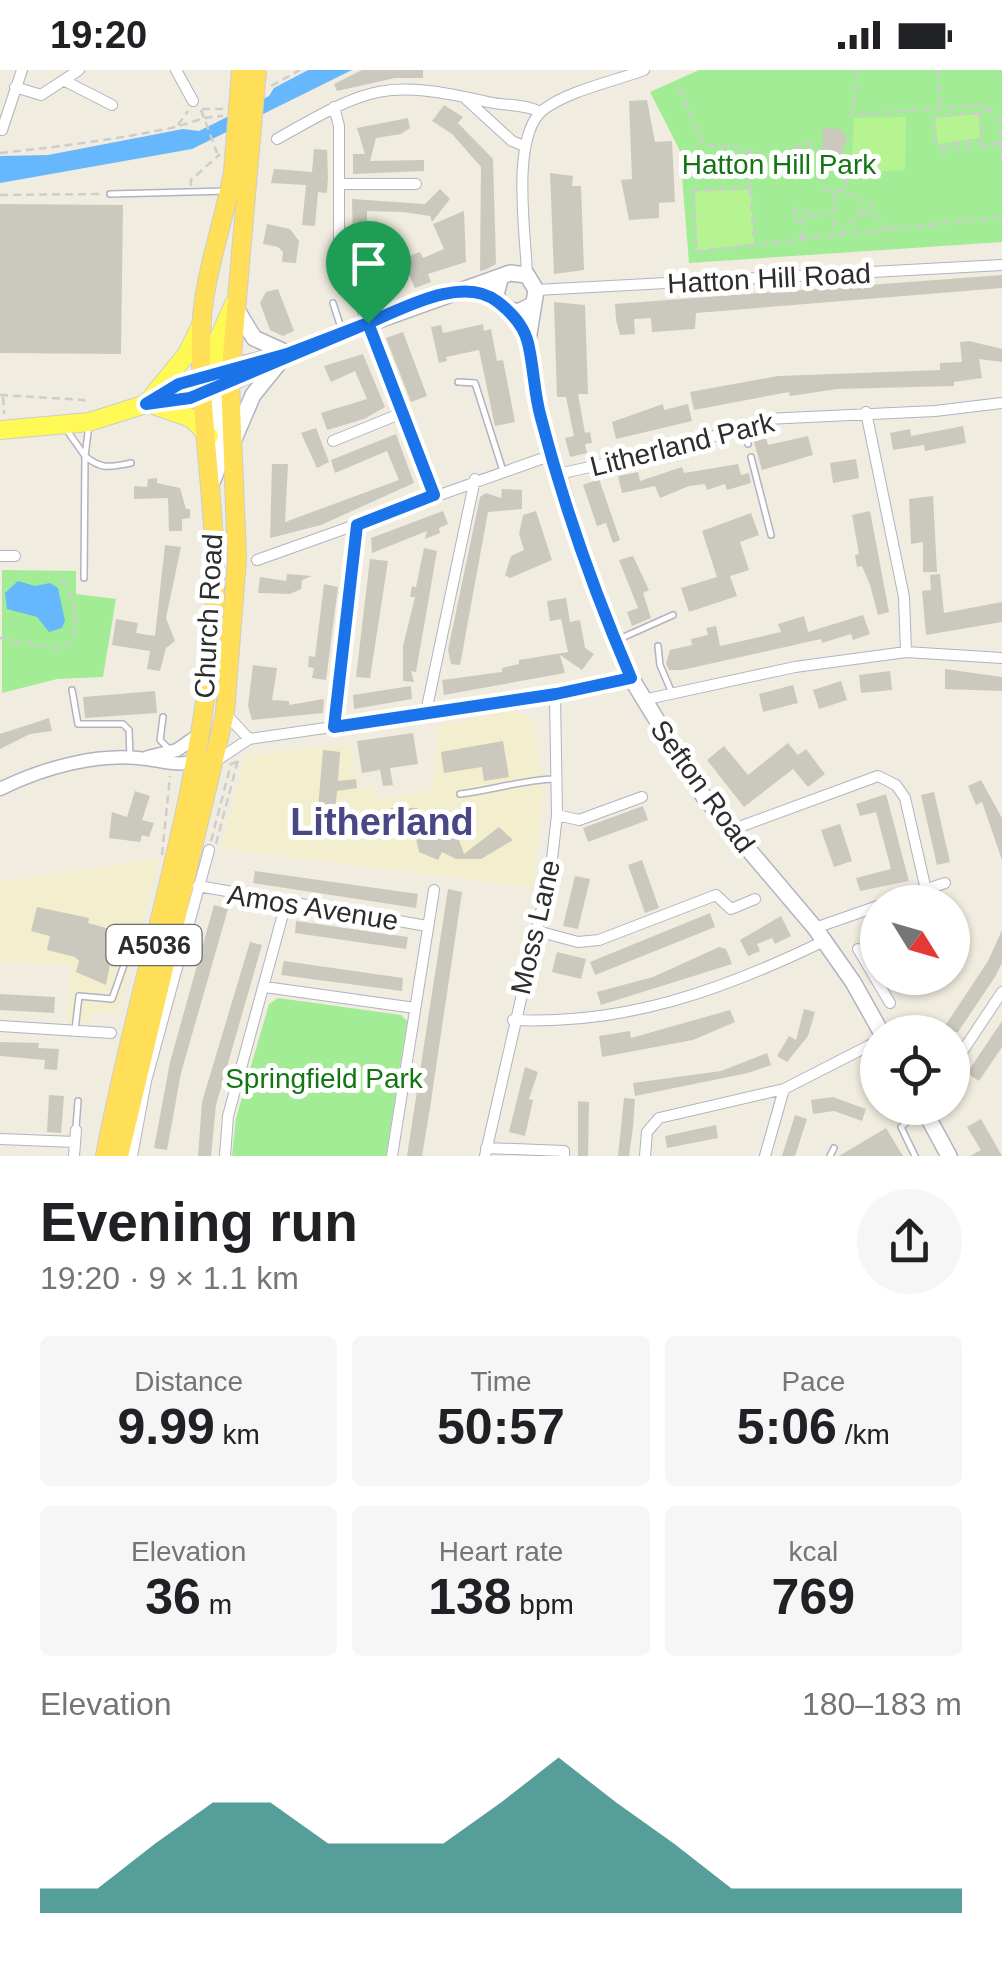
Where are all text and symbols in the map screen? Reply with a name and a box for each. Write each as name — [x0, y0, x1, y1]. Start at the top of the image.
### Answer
text: 19:20 — [50, 14, 147, 56]
park label: Hatton Hill Park — [682, 149, 877, 180]
pin — [326, 221, 411, 324]
icon: arrive — [341, 236, 396, 291]
street label: Hatton Hill Road — [666, 258, 872, 299]
street label: Litherland Park — [587, 406, 778, 482]
street label: Church Road — [189, 533, 228, 699]
street label: Sefton Road — [644, 714, 761, 858]
district label: Litherland — [290, 801, 474, 843]
street label: Moss Lane — [505, 857, 566, 997]
street label: Amos Avenue — [225, 879, 400, 936]
north arrow — [860, 885, 970, 995]
map controls — [860, 885, 970, 1125]
road number: A5036 — [106, 925, 202, 965]
button: locate — [860, 1015, 970, 1125]
park label: Springfield Park — [225, 1063, 424, 1094]
button: share — [857, 1189, 962, 1294]
text: Evening run — [40, 1191, 358, 1253]
text: 19:20 · 9 × 1.1 km — [40, 1260, 299, 1296]
text: Distance — [134, 1366, 243, 1397]
text: Time — [470, 1366, 532, 1397]
text: Pace — [781, 1366, 845, 1397]
text: 9.99 — [117, 1399, 215, 1455]
text: 50:57 — [437, 1399, 565, 1455]
text: 5:06 — [737, 1399, 837, 1455]
text: km — [215, 1419, 260, 1450]
text: /km — [837, 1419, 890, 1450]
text: Elevation — [131, 1536, 246, 1567]
text: Heart rate — [439, 1536, 563, 1567]
text: kcal — [788, 1536, 838, 1567]
text: 36 — [145, 1569, 201, 1625]
text: 138 — [428, 1569, 512, 1625]
text: 769 — [772, 1569, 855, 1625]
text: m — [201, 1589, 232, 1620]
text: bpm — [512, 1589, 574, 1620]
text: Elevation — [40, 1686, 172, 1722]
text: 180–183 m — [802, 1686, 962, 1722]

